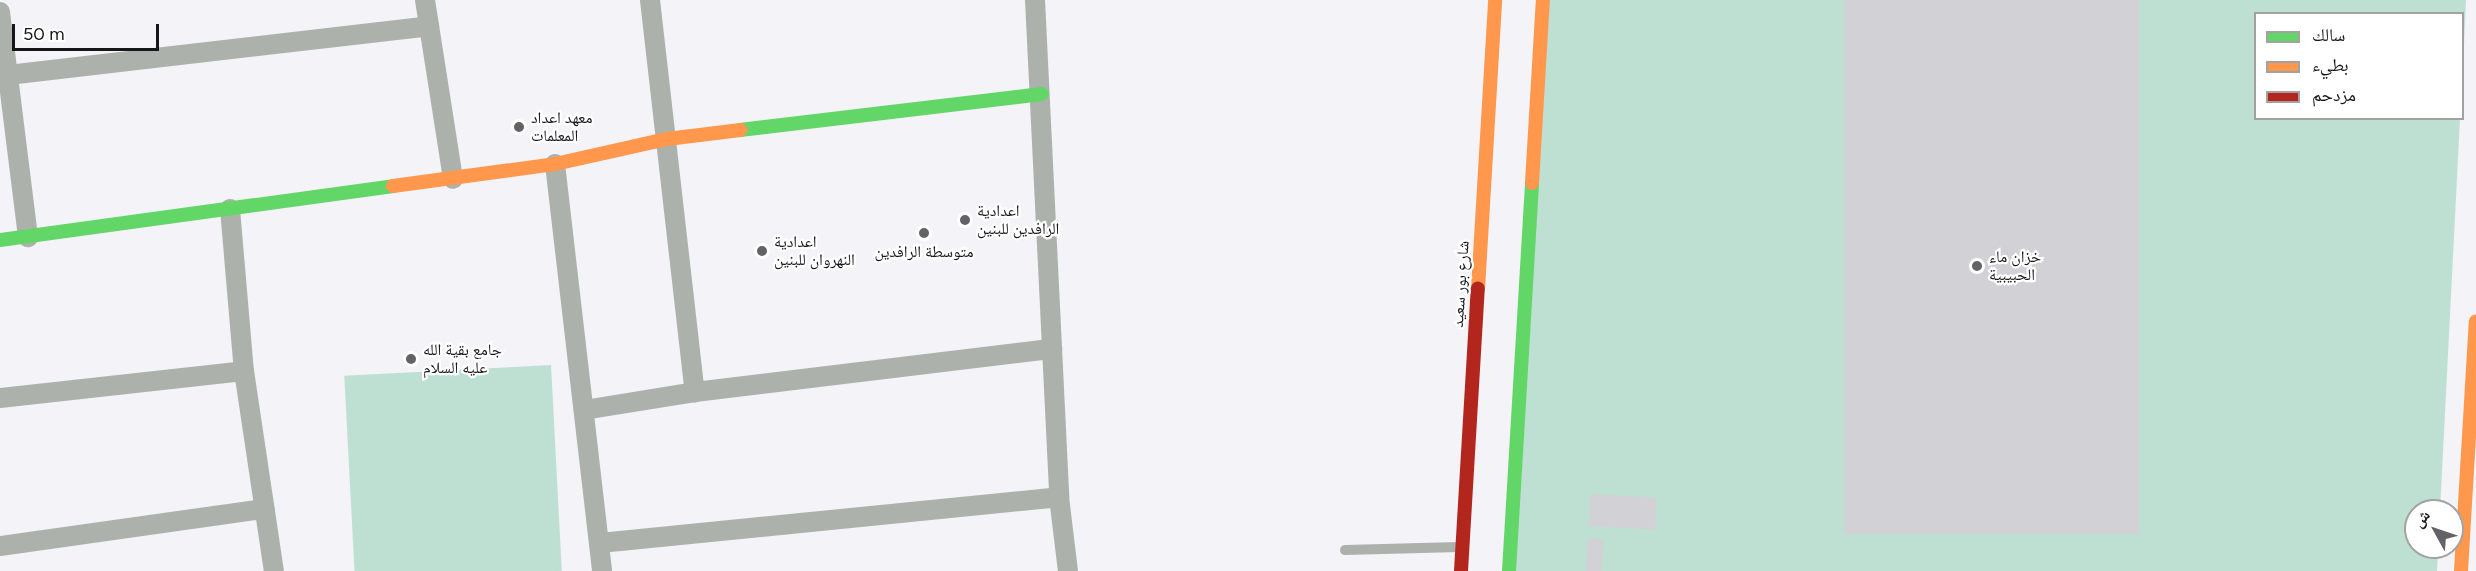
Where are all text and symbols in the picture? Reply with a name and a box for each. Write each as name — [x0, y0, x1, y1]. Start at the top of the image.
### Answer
scale bar — [15, 12, 162, 50]
legend — [2254, 12, 2464, 120]
text: 50 m — [23, 23, 65, 45]
text: سالك — [2312, 24, 2345, 46]
text: بطيء — [2312, 54, 2349, 76]
text: مزدحم — [2312, 84, 2356, 106]
place label: معهد اعداد المعلمات — [531, 108, 592, 146]
marker: معهد اعداد المعلمات — [512, 120, 526, 134]
place label: اعدادية الرافدين للبنين — [977, 201, 1059, 239]
marker: اعدادية الرافدين للبنين — [958, 213, 972, 227]
marker: متوسطة الرافدين — [917, 226, 931, 240]
place label: اعدادية النهروان للبنين — [774, 232, 855, 270]
street label: شارع بور سعيد — [1448, 240, 1474, 328]
place label: متوسطة الرافدين — [875, 242, 973, 262]
marker: اعدادية النهروان للبنين — [755, 244, 769, 258]
place label: خزان ماء الحبيبية — [1989, 247, 2041, 285]
marker: خزان ماء الحبيبية — [1970, 259, 1984, 273]
place label: جامع بقية الله عليه السلام — [423, 340, 502, 378]
marker: جامع بقية الله عليه السلام — [404, 352, 418, 366]
north arrow — [2404, 499, 2464, 559]
text: ش — [2409, 506, 2434, 531]

